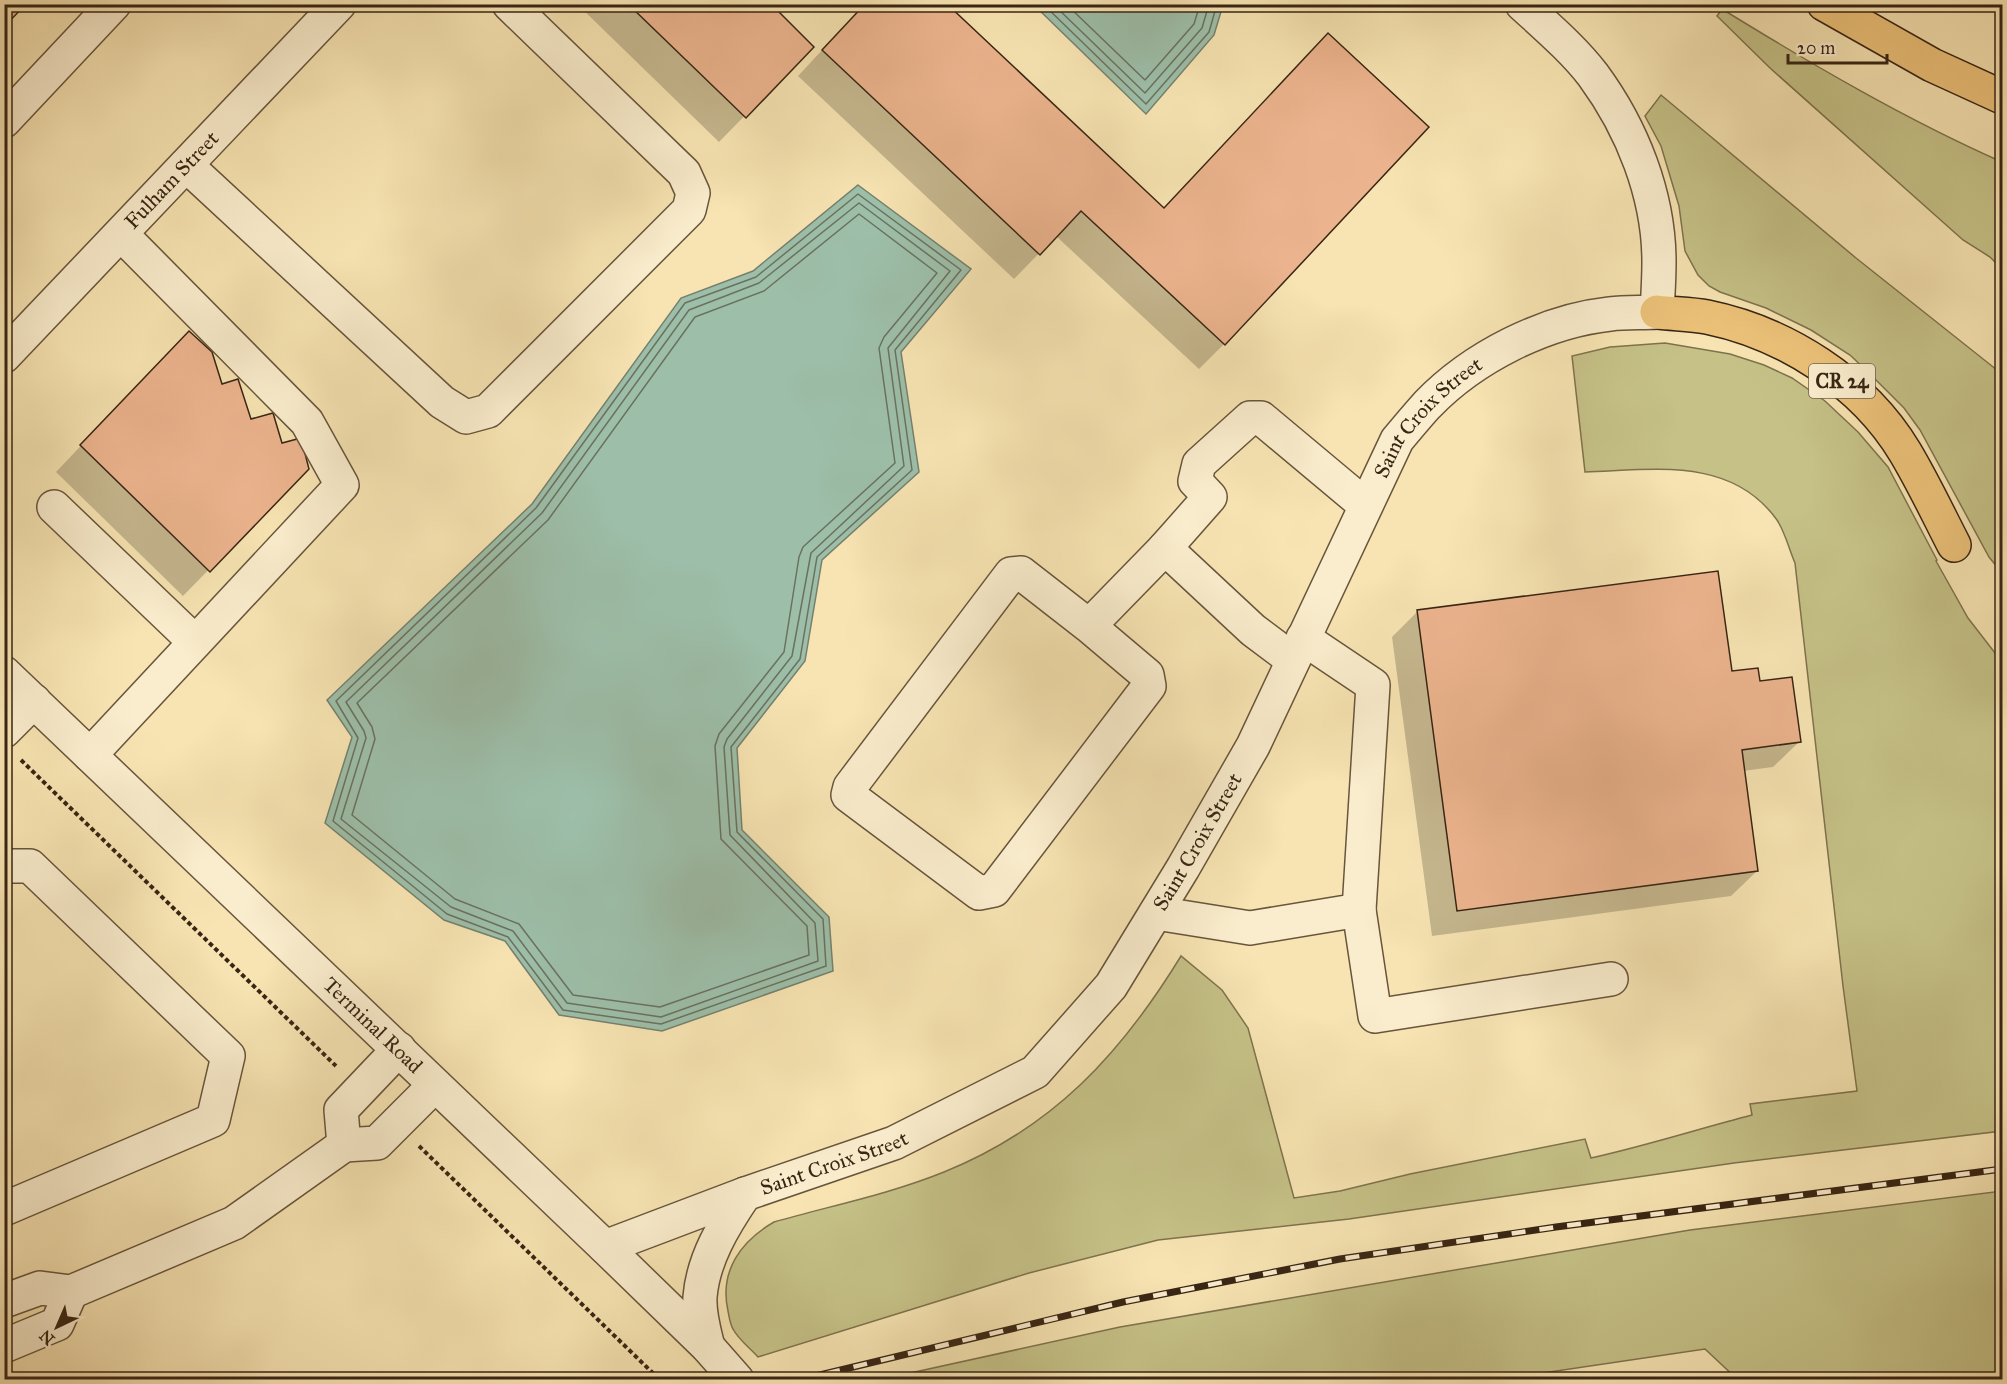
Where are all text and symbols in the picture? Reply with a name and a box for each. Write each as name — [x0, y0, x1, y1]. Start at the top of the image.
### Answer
scale bar — [1788, 27, 1887, 65]
text: 20 m — [1797, 37, 1835, 59]
street label: Fulham Street — [119, 125, 225, 234]
street label: Saint Croix Street — [1368, 351, 1488, 482]
road number: CR 24 — [1809, 364, 1875, 398]
street label: Saint Croix Street — [1147, 768, 1248, 915]
street label: Terminal Road — [318, 972, 428, 1079]
street label: Saint Croix Street — [757, 1125, 913, 1201]
north arrow — [27, 1297, 87, 1357]
text: N — [35, 1326, 58, 1349]

